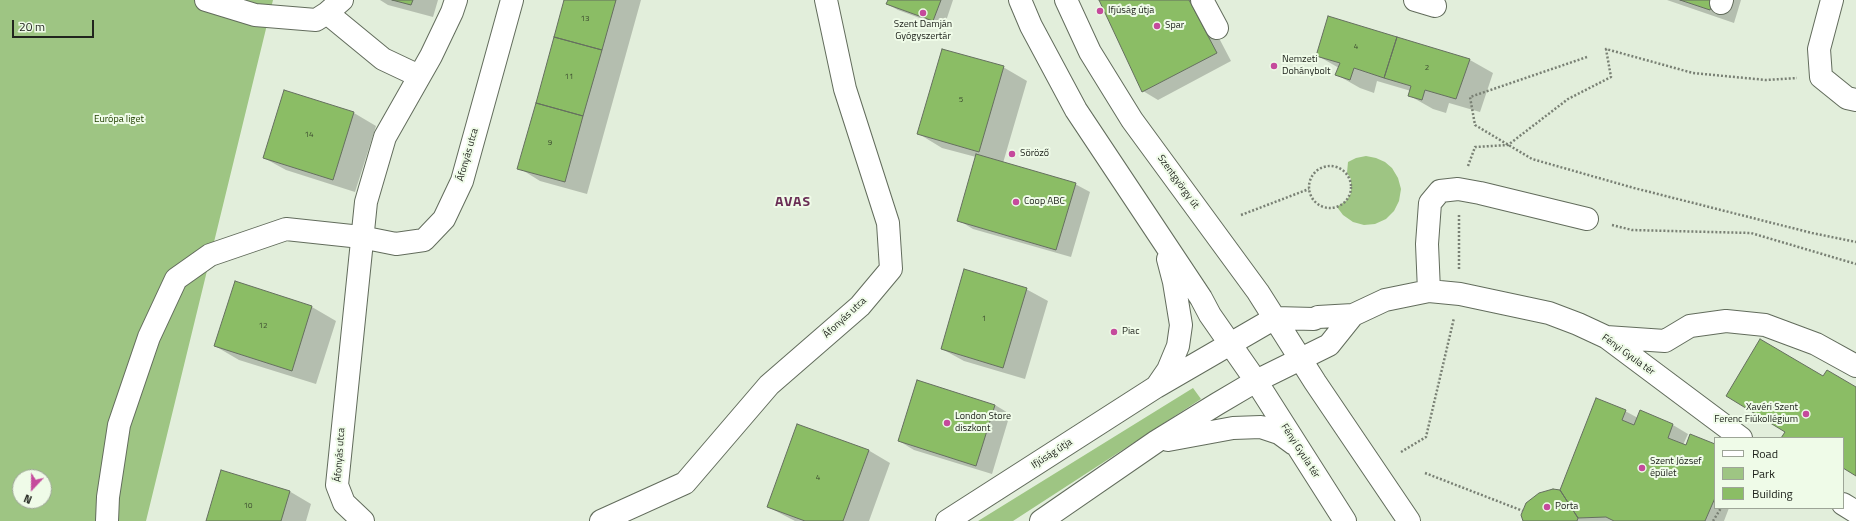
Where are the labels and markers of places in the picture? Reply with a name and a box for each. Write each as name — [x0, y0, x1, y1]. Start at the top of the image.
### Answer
place label: Ifjúság útja — [1108, 5, 1154, 17]
marker: Ifjúság útja — [1095, 6, 1105, 16]
marker: Szent Damján Gyógyszertár — [918, 8, 928, 18]
place label: Szent Damján Gyógyszertár — [894, 19, 952, 42]
place label: Spar — [1165, 20, 1184, 32]
marker: Spar — [1152, 21, 1162, 31]
place label: Nemzeti Dohánybolt — [1282, 54, 1331, 78]
marker: Nemzeti Dohánybolt — [1269, 61, 1279, 71]
place label: Söröző — [1020, 148, 1049, 160]
marker: Söröző — [1007, 149, 1017, 159]
place label: Coop ABC — [1024, 196, 1065, 208]
marker: Coop ABC — [1011, 197, 1021, 207]
place label: Piac — [1122, 326, 1139, 338]
marker: Piac — [1109, 327, 1119, 337]
place label: Xavéri Szent Ferenc Fiúkollégium — [1714, 402, 1798, 426]
marker: Xavéri Szent Ferenc Fiúkollégium — [1801, 409, 1811, 419]
place label: London Store diszkont — [955, 411, 1011, 434]
marker: London Store diszkont — [942, 418, 952, 428]
place label: Szent József épület — [1650, 456, 1702, 480]
marker: Szent József épület — [1637, 463, 1647, 473]
place label: Porta — [1555, 501, 1578, 513]
marker: Porta — [1542, 502, 1552, 512]

